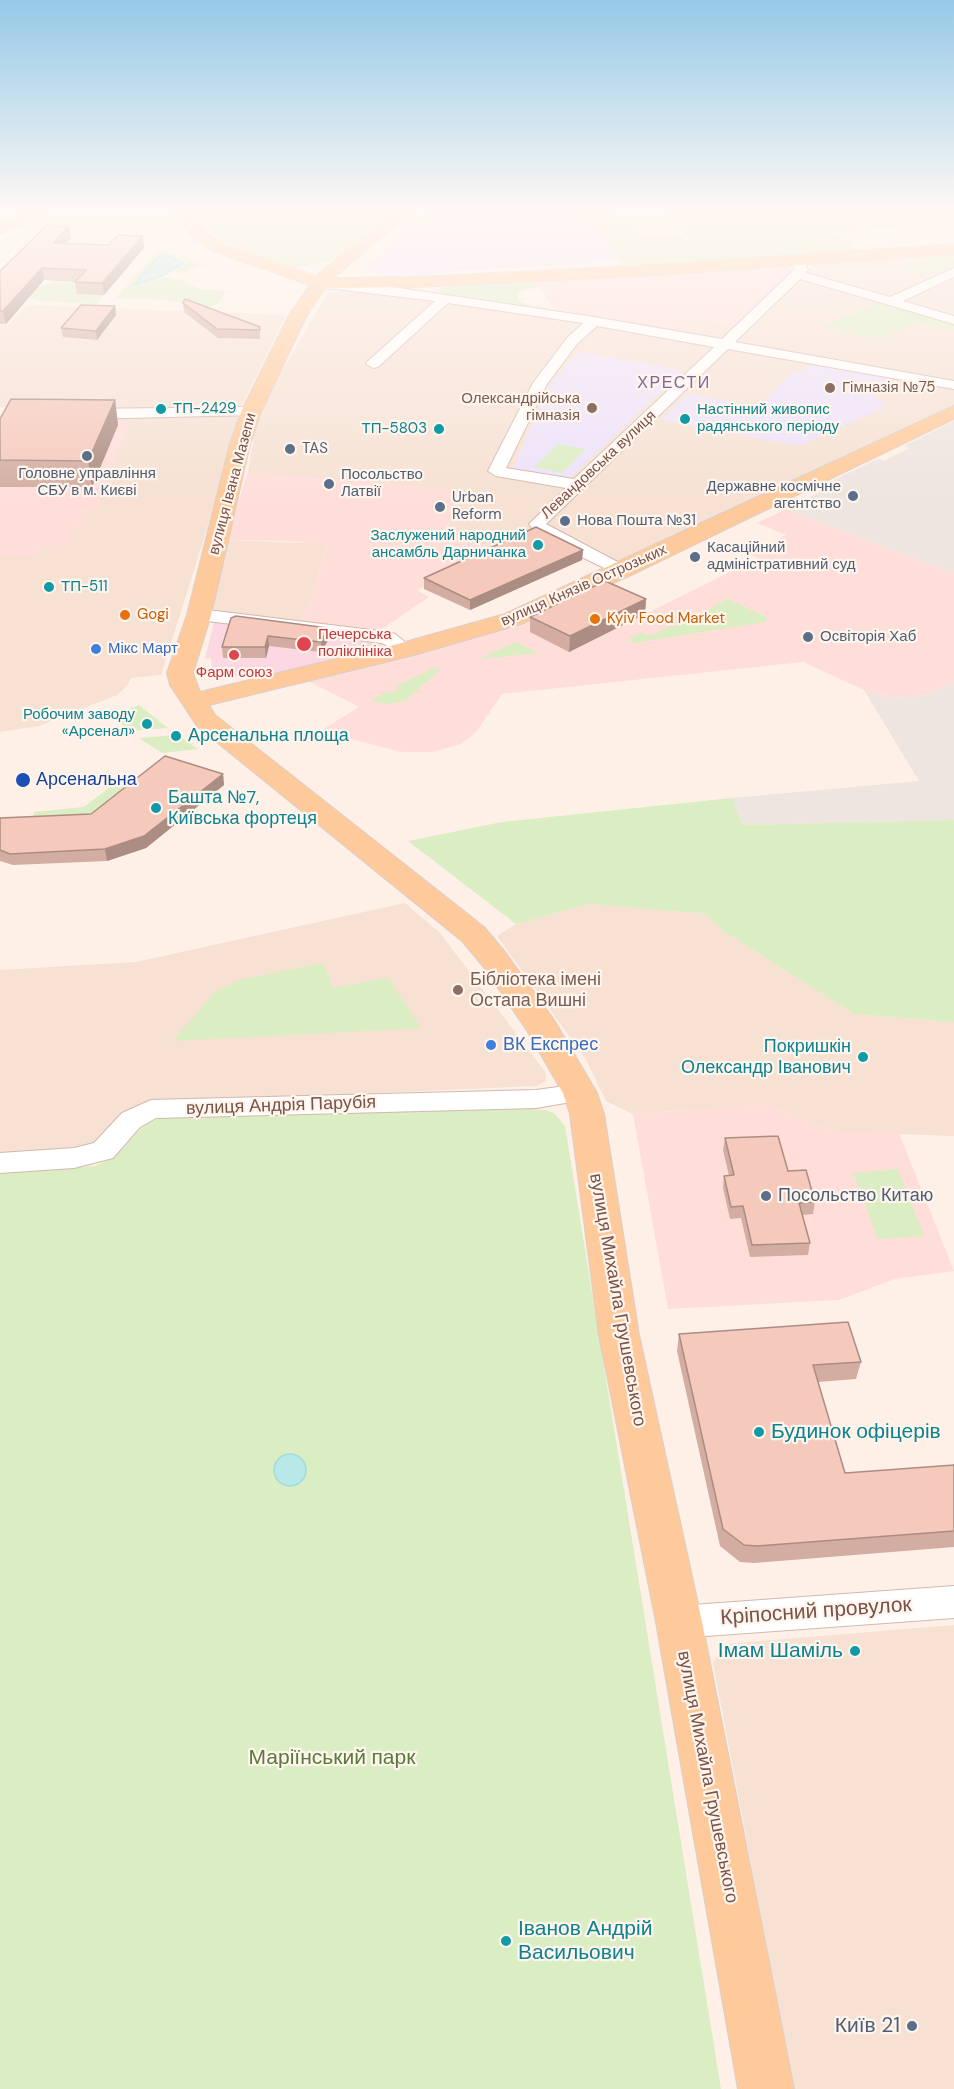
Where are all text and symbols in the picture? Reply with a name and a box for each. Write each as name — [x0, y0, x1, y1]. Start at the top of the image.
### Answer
district label: ХРЕСТИ — [637, 374, 711, 394]
place label: Гімназія №75 — [842, 379, 935, 397]
marker: Гімназія №75 — [823, 381, 837, 395]
place label: Олександрійська гімназія — [461, 390, 580, 425]
place label: ТП-2429 — [173, 400, 236, 418]
marker: Олександрійська гімназія — [585, 401, 599, 415]
place label: Настінний живопис радянського періоду — [697, 401, 839, 436]
marker: ТП-2429 — [154, 402, 168, 416]
street label: Левандовська вулиця — [538, 407, 660, 523]
street label: вулиця Івана Мазепи — [205, 411, 261, 557]
marker: Настінний живопис радянського періоду — [678, 412, 692, 426]
place label: ТП-5803 — [362, 420, 427, 438]
marker: ТП-5803 — [432, 422, 446, 436]
place label: TAS — [302, 440, 328, 458]
marker: TAS — [283, 442, 297, 456]
marker: Головне управління СБУ в м. Києві — [80, 449, 94, 463]
place label: Головне управління СБУ в м. Києві — [18, 465, 156, 500]
place label: Посольство Латвії — [341, 466, 423, 501]
marker: Посольство Латвії — [322, 477, 336, 491]
place label: Державне космічне агентство — [707, 478, 841, 513]
place label: Urban Reform — [452, 489, 502, 524]
marker: Державне космічне агентство — [846, 489, 860, 503]
marker: Urban Reform — [433, 500, 447, 514]
place label: Нова Пошта №31 — [577, 512, 696, 530]
marker: Нова Пошта №31 — [558, 514, 572, 528]
place label: Заслужений народний ансамбль Дарничанка — [370, 527, 526, 562]
marker: Заслужений народний ансамбль Дарничанка — [531, 538, 545, 552]
place label: Касаційний адміністративний суд — [707, 539, 856, 574]
street label: вулиця Князів Острозьких — [498, 541, 670, 631]
marker: Касаційний адміністративний суд — [688, 550, 702, 564]
place label: ТП-511 — [61, 578, 108, 596]
marker: ТП-511 — [42, 580, 56, 594]
place label: Gogi — [137, 606, 169, 624]
marker: Gogi — [118, 608, 132, 622]
place label: Kyiv Food Market — [607, 610, 725, 628]
marker: Kyiv Food Market — [588, 612, 602, 626]
place label: Печерська поліклініка — [318, 626, 392, 661]
place label: Освіторія Хаб — [820, 628, 916, 646]
marker: Освіторія Хаб — [801, 630, 815, 644]
marker: Печерська поліклініка — [295, 635, 313, 653]
place label: Мікс Март — [108, 640, 178, 658]
marker: Мікс Март — [89, 642, 103, 656]
marker: Фарм союз — [227, 648, 241, 662]
place label: Фарм союз — [196, 664, 272, 682]
place label: Робочим заводу «Арсенал» — [23, 706, 135, 741]
marker: Робочим заводу «Арсенал» — [140, 717, 154, 731]
place label: Арсенальна площа — [188, 725, 349, 747]
marker: Арсенальна площа — [169, 729, 183, 743]
place label: Арсенальна — [36, 769, 137, 791]
marker: Арсенальна — [14, 771, 32, 789]
place label: Башта №7, Київська фортеця — [168, 787, 317, 830]
marker: Башта №7, Київська фортеця — [149, 801, 163, 815]
place label: Бібліотека імені Остапа Вишні — [470, 969, 601, 1012]
marker: Бібліотека імені Остапа Вишні — [451, 983, 465, 997]
place label: ВК Експрес — [503, 1034, 598, 1056]
place label: Покришкін Олександр Іванович — [681, 1036, 851, 1078]
marker: ВК Експрес — [484, 1038, 498, 1052]
marker: Покришкін Олександр Іванович — [856, 1050, 870, 1064]
street label: вулиця Андрія Парубія — [186, 1092, 376, 1120]
street label: вулиця Михайла Грушевського — [584, 1172, 650, 1428]
place label: Посольство Китаю — [778, 1185, 933, 1207]
marker: Посольство Китаю — [759, 1189, 773, 1203]
place label: Будинок офіцерів — [771, 1419, 941, 1445]
marker: Будинок офіцерів — [752, 1425, 766, 1439]
street label: Кріпосний провулок — [720, 1593, 912, 1631]
place label: Імам Шаміль — [718, 1638, 843, 1664]
marker: Імам Шаміль — [848, 1644, 862, 1658]
street label: вулиця Михайла Грушевського — [672, 1649, 742, 1905]
park label: Маріїнський парк — [249, 1745, 415, 1771]
place label: Іванов Андрій Васильович — [518, 1916, 652, 1966]
marker: Іванов Андрій Васильович — [499, 1934, 513, 1948]
place label: Київ 21 — [835, 2013, 900, 2039]
marker: Київ 21 — [905, 2019, 919, 2033]

